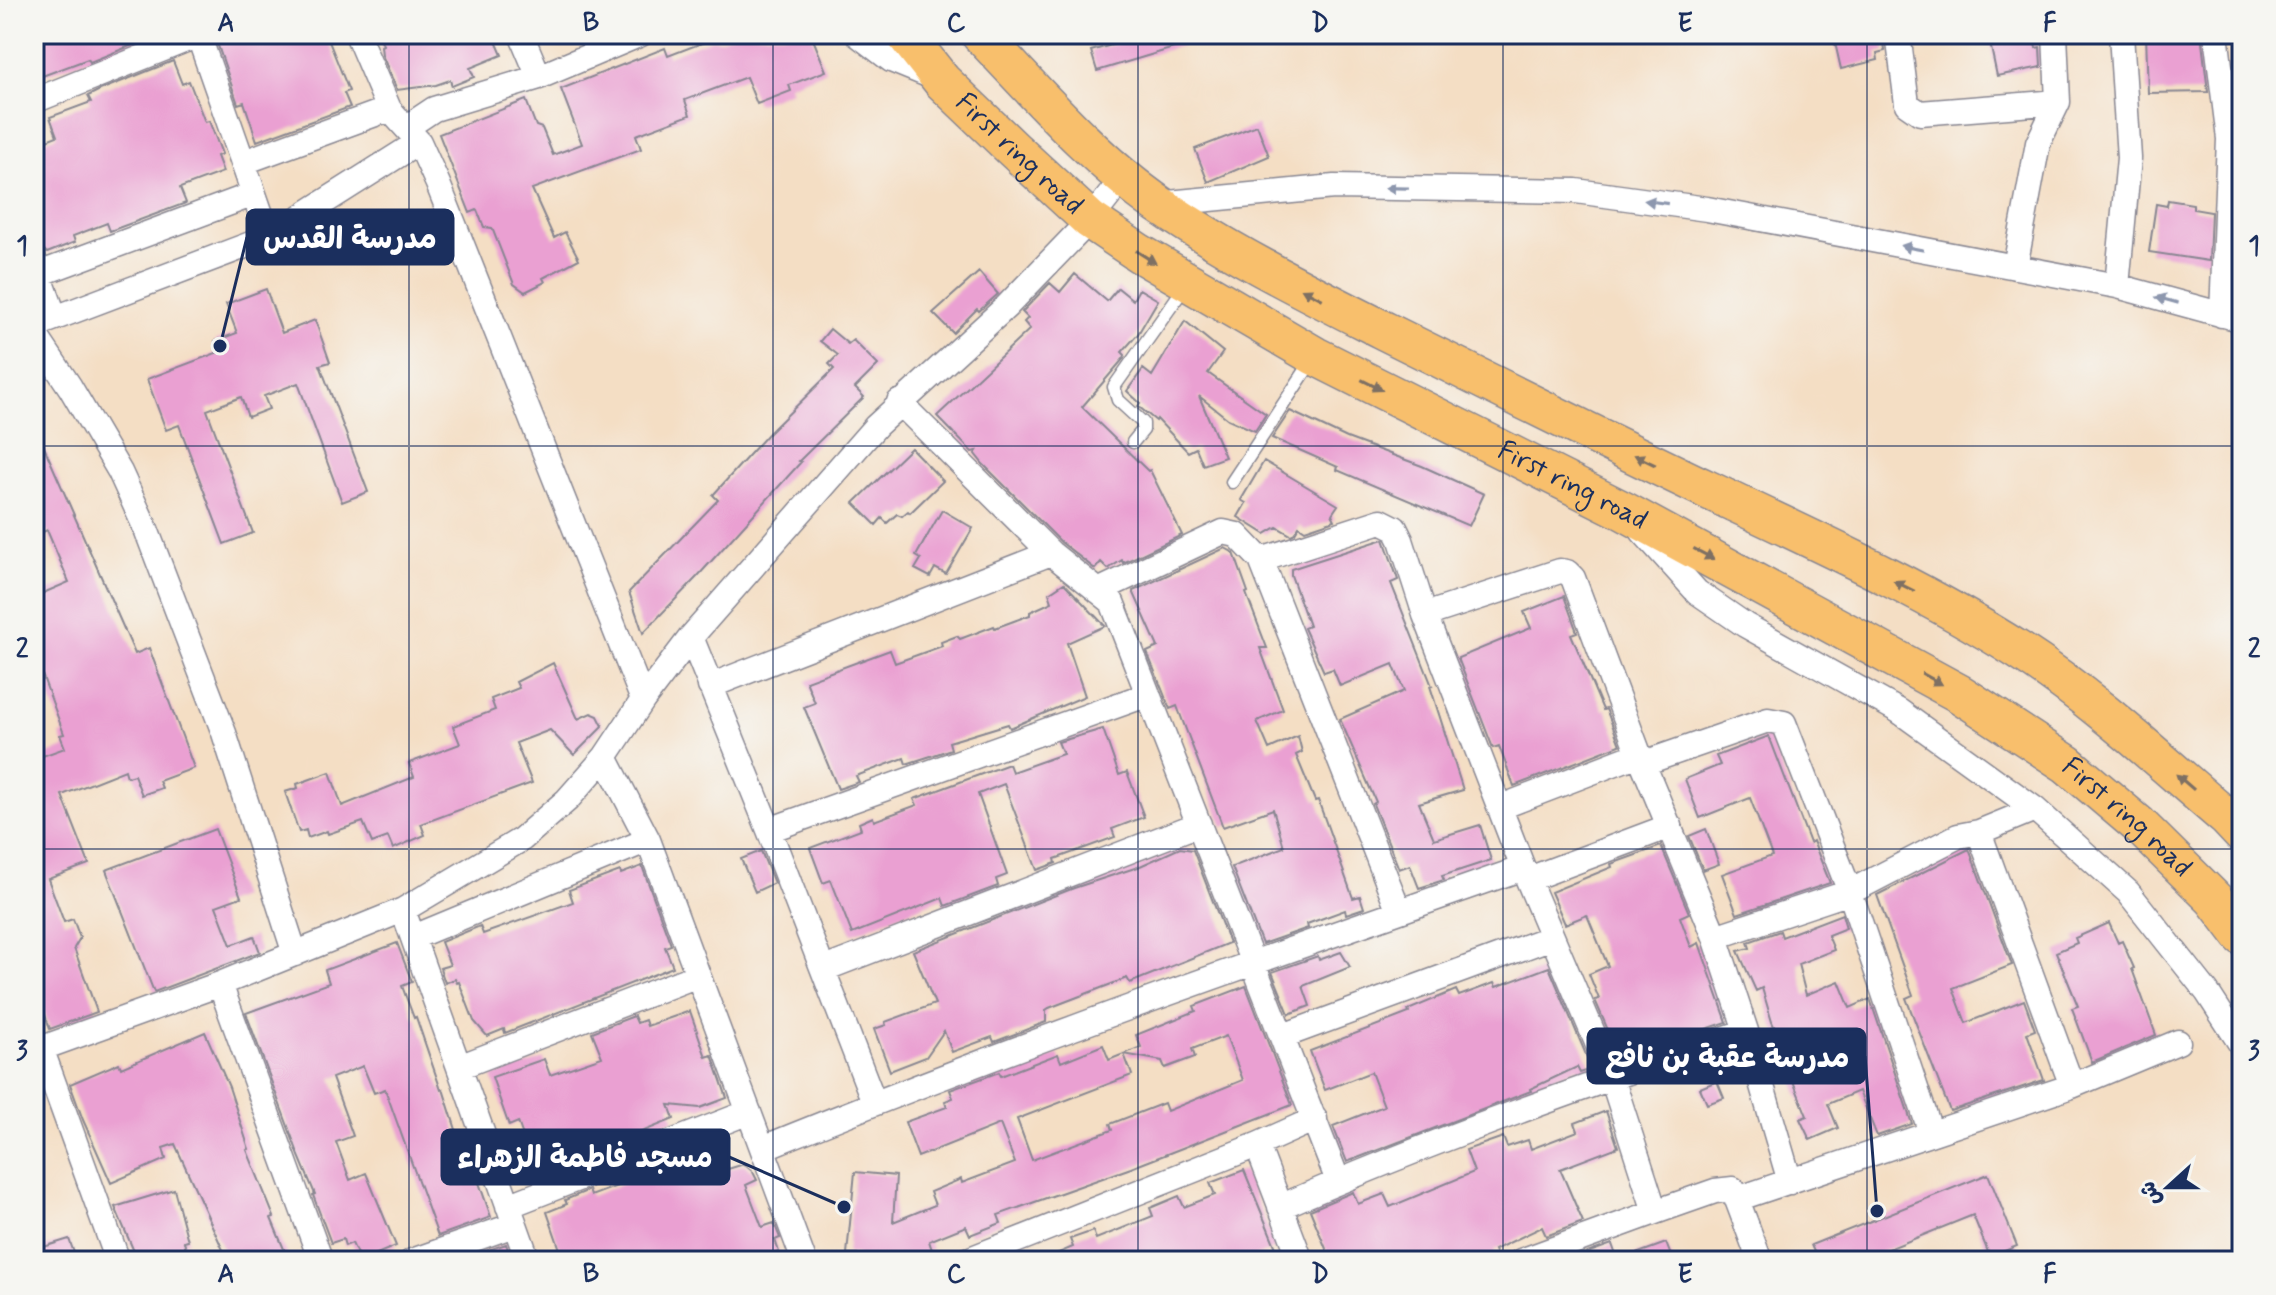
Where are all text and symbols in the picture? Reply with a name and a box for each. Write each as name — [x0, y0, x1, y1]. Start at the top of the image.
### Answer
text: A — [217, 7, 235, 41]
text: B — [583, 7, 599, 41]
text: C — [947, 7, 966, 41]
text: D — [1311, 7, 1329, 41]
text: E — [1677, 7, 1693, 41]
text: F — [2043, 7, 2057, 41]
street label: First ring road — [947, 85, 1091, 223]
one-way arrow — [1384, 182, 1409, 194]
one-way arrow — [1643, 195, 1668, 208]
callout: مدرسة القدس — [247, 210, 453, 264]
text: مدرسة القدس — [263, 220, 437, 259]
text: 1 — [16, 230, 28, 264]
text: 1 — [2248, 230, 2260, 264]
one-way arrow — [1899, 241, 1924, 253]
one-way arrow — [1135, 250, 1157, 264]
one-way arrow — [1300, 287, 1323, 300]
one-way arrow — [2154, 293, 2179, 305]
one-way arrow — [1361, 378, 1384, 391]
street label: First ring road — [1491, 432, 1654, 539]
one-way arrow — [1633, 453, 1656, 467]
one-way arrow — [1692, 547, 1715, 560]
one-way arrow — [1892, 579, 1915, 592]
text: 2 — [16, 633, 29, 667]
text: 2 — [2248, 633, 2261, 667]
one-way arrow — [1920, 672, 1943, 685]
street label: First ring road — [2054, 749, 2200, 885]
one-way arrow — [2175, 774, 2195, 791]
callout: مدرسة عقبة بن نافع — [1588, 1029, 1865, 1083]
text: 3 — [16, 1035, 28, 1069]
text: 3 — [2248, 1035, 2260, 1069]
text: مدرسة عقبة بن نافع — [1605, 1039, 1849, 1079]
callout: مسجد فاطمة الزهراء — [442, 1130, 729, 1184]
text: مسجد فاطمة الزهراء — [457, 1139, 713, 1178]
north arrow — [2128, 1147, 2208, 1227]
text: ش — [2134, 1177, 2169, 1210]
text: A — [217, 1258, 235, 1292]
text: B — [583, 1258, 599, 1292]
text: C — [947, 1258, 966, 1292]
text: D — [1311, 1258, 1329, 1292]
text: E — [1677, 1258, 1693, 1292]
text: F — [2043, 1258, 2057, 1292]

